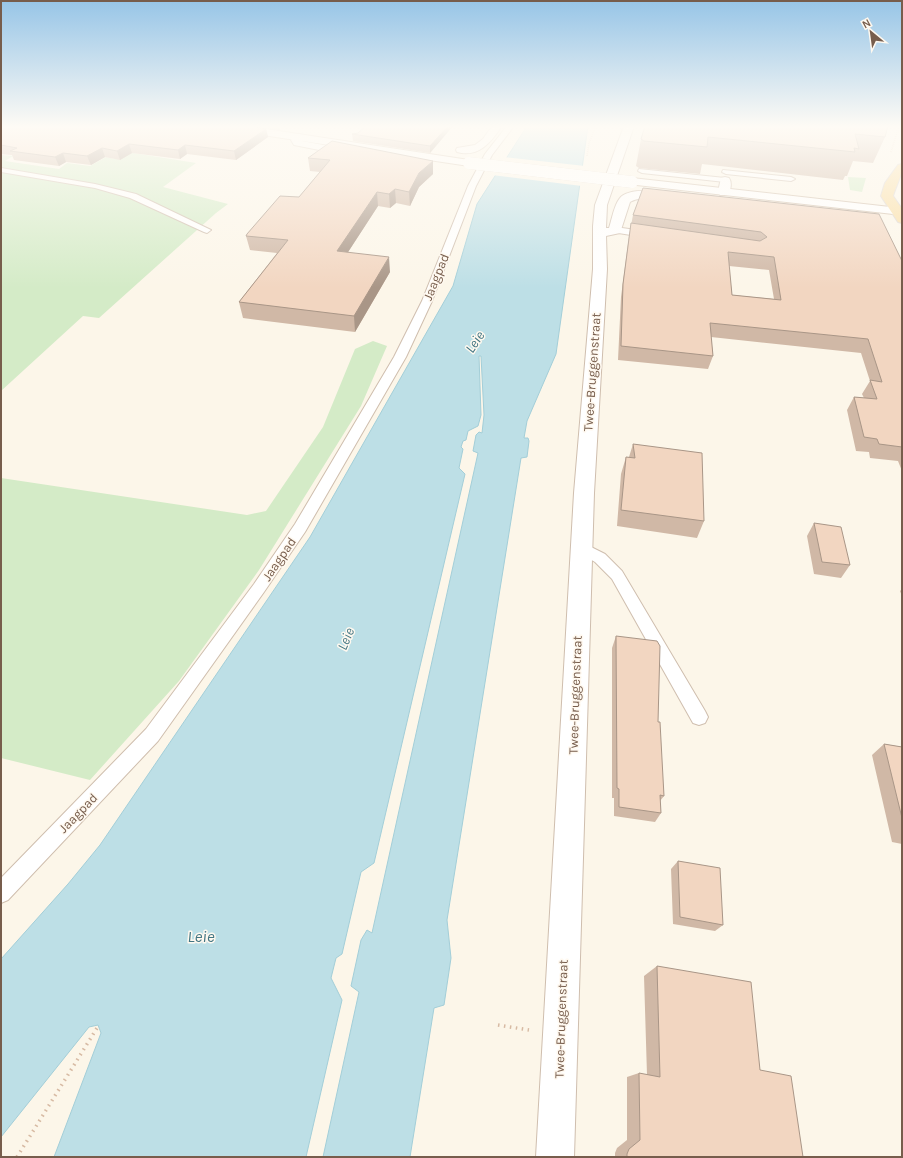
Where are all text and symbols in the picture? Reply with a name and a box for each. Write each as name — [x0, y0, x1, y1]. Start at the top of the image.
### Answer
north arrow — [851, 12, 891, 52]
text: N — [860, 16, 873, 31]
street label: Jaagpad — [420, 251, 452, 303]
street label: Twee-Bruggenstraat — [580, 312, 604, 432]
water label: Leie — [462, 327, 489, 356]
street label: Jaagpad — [259, 534, 299, 584]
water label: Leie — [334, 625, 358, 653]
street label: Twee-Bruggenstraat — [565, 635, 585, 755]
street label: Jaagpad — [55, 790, 101, 836]
water label: Leie — [187, 926, 215, 946]
street label: Twee-Bruggenstraat — [551, 959, 571, 1079]

